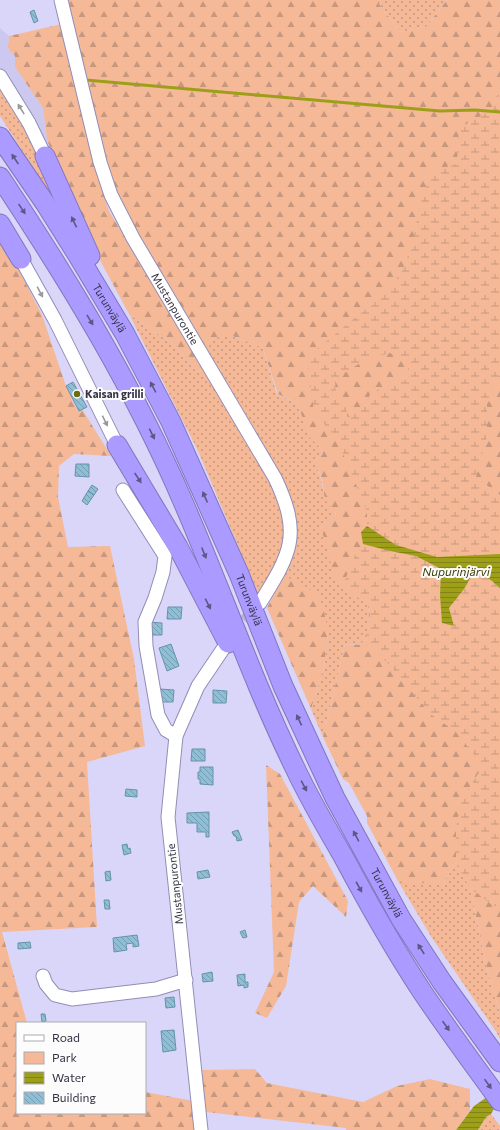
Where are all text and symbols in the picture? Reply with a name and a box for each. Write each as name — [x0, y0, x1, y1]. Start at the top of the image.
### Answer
one-way arrow — [17, 103, 24, 115]
one-way arrow — [11, 153, 19, 164]
one-way arrow — [18, 204, 26, 215]
one-way arrow — [71, 215, 77, 227]
street label: Mustanpurontie — [149, 270, 202, 347]
street label: Turunväylä — [90, 281, 129, 334]
one-way arrow — [37, 286, 44, 298]
one-way arrow — [86, 314, 93, 326]
one-way arrow — [150, 381, 156, 393]
place label: Kaisan grilli — [85, 387, 144, 400]
marker: Kaisan grilli — [72, 389, 82, 399]
one-way arrow — [102, 415, 108, 426]
one-way arrow — [149, 429, 155, 440]
one-way arrow — [134, 472, 141, 484]
one-way arrow — [201, 491, 208, 503]
one-way arrow — [202, 548, 208, 560]
water label: Nupurinjärvi — [422, 564, 491, 578]
street label: Turunväylä — [234, 572, 266, 627]
one-way arrow — [205, 598, 211, 609]
one-way arrow — [296, 714, 302, 725]
one-way arrow — [301, 780, 307, 792]
one-way arrow — [353, 830, 360, 842]
street label: Mustanpurontie — [164, 843, 185, 925]
street label: Turunväylä — [368, 866, 406, 920]
one-way arrow — [356, 881, 363, 893]
one-way arrow — [417, 943, 424, 955]
one-way arrow — [442, 1020, 450, 1031]
legend — [16, 1022, 146, 1114]
text: Road — [52, 1030, 80, 1044]
text: Park — [52, 1050, 78, 1064]
text: Water — [52, 1070, 86, 1084]
one-way arrow — [484, 1079, 492, 1089]
text: Building — [52, 1090, 96, 1104]

